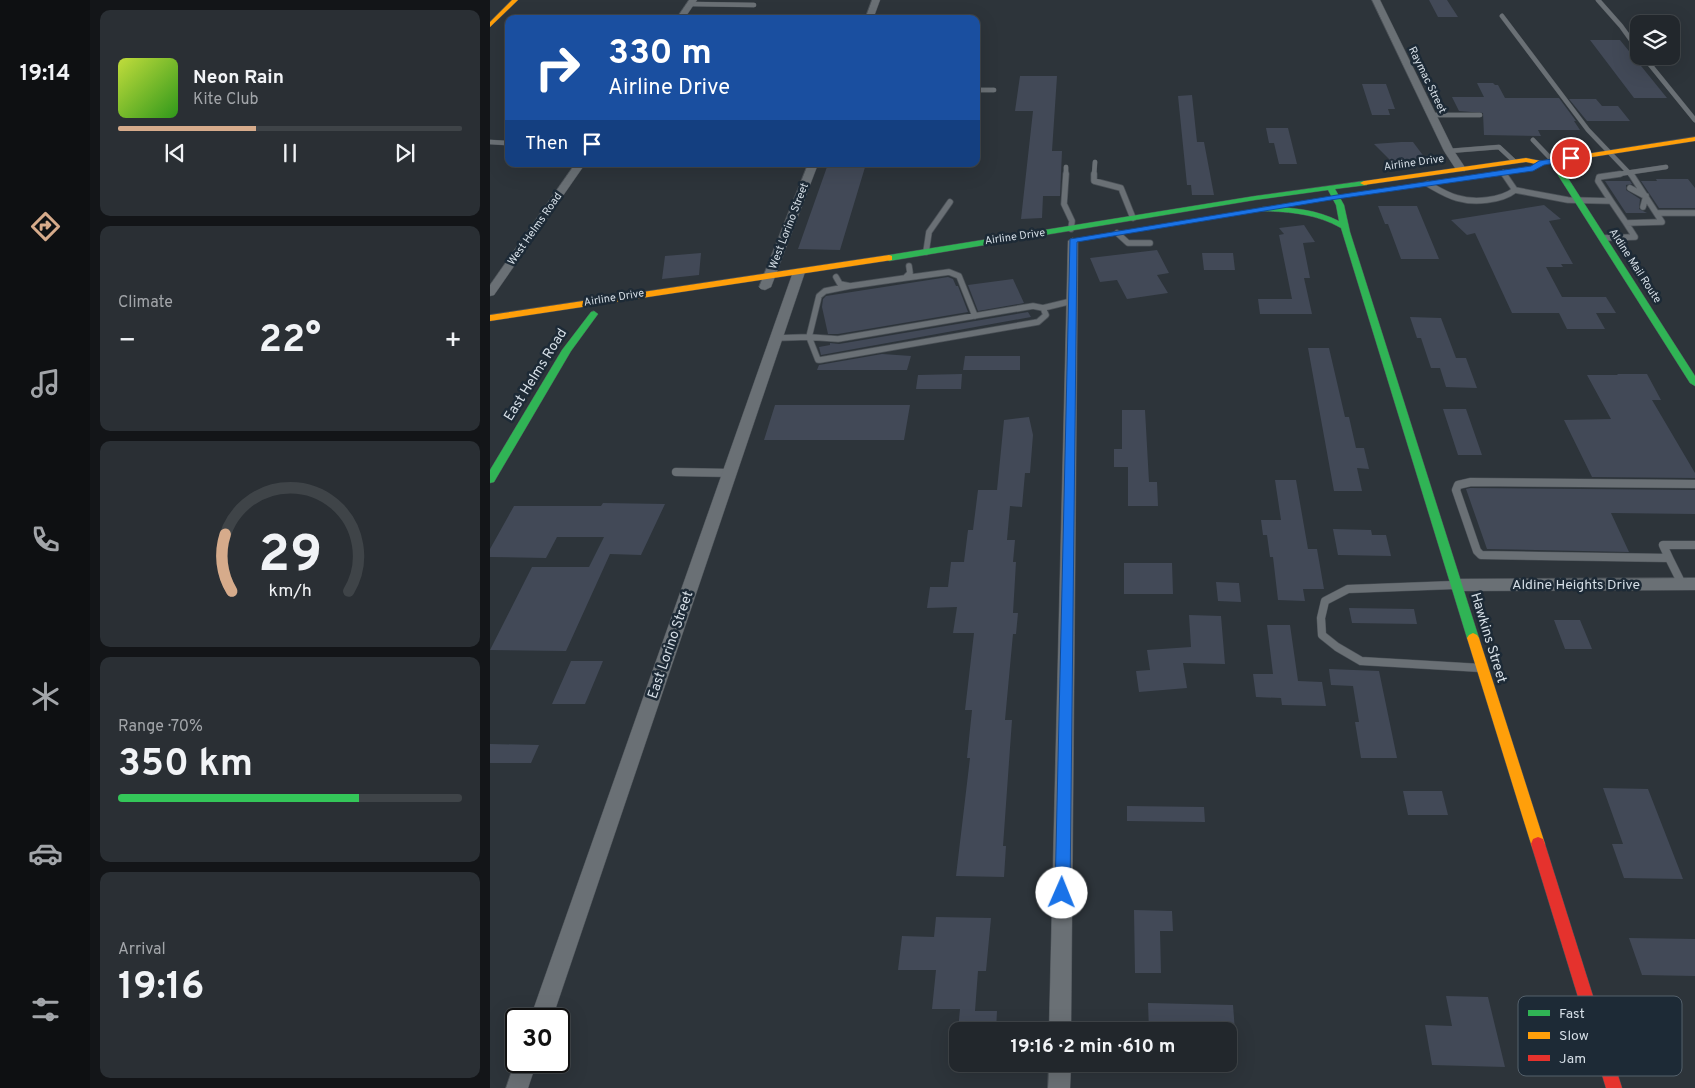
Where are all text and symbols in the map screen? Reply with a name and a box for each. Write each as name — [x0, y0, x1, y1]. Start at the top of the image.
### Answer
map controls — [1630, 15, 1680, 65]
button: layers — [1630, 15, 1680, 65]
text: 330 m — [608, 32, 712, 76]
icon: right — [525, 35, 590, 100]
street label: Raymac Street — [1405, 44, 1449, 116]
text: 19:14 — [20, 61, 70, 88]
text: Neon Rain — [193, 66, 284, 90]
text: Airline Drive — [608, 75, 730, 102]
text: Kite Club — [193, 90, 258, 110]
icon: arrive — [578, 130, 606, 158]
text: Then — [525, 132, 568, 156]
pin — [1550, 137, 1592, 179]
icon: previous — [161, 139, 189, 167]
icon: pause — [276, 139, 304, 167]
icon: next — [391, 139, 419, 167]
icon: arrive — [1557, 144, 1585, 172]
street label: Airline Drive — [1383, 152, 1445, 174]
street label: West Lorino Street — [766, 181, 812, 271]
street label: West Helms Road — [505, 190, 565, 268]
icon: directions — [28, 209, 63, 244]
street label: Airline Drive — [984, 226, 1046, 248]
street label: Aldine Mail Route — [1606, 226, 1664, 306]
street label: Airline Drive — [583, 286, 645, 310]
text: Climate — [118, 293, 173, 313]
text: 22° — [259, 317, 321, 366]
text: − — [118, 324, 136, 360]
text: + — [444, 324, 462, 360]
street label: East Helms Road — [501, 326, 571, 424]
icon: music — [28, 366, 63, 401]
icon: phone — [28, 522, 63, 557]
text: 29 — [258, 524, 322, 590]
street label: Aldine Heights Drive — [1512, 577, 1640, 594]
text: km/h — [268, 580, 312, 603]
street label: East Lorino Street — [645, 589, 697, 701]
street label: Hawkins Street — [1466, 591, 1510, 685]
icon: climate — [28, 679, 63, 714]
text: Range · 70% — [118, 717, 203, 737]
text: 350 km — [118, 741, 253, 790]
icon: car — [28, 836, 63, 871]
position arrow — [1035, 866, 1087, 918]
text: Arrival — [118, 940, 166, 960]
text: 19:16 — [118, 964, 204, 1013]
icon: filters — [28, 992, 63, 1027]
legend — [1518, 996, 1682, 1076]
text: Fast — [1559, 1006, 1585, 1023]
speed limit sign: 30 — [505, 1008, 570, 1073]
text: Slow — [1559, 1028, 1589, 1045]
text: 19:16 · 2 min · 610 m — [1011, 1035, 1175, 1059]
text: Jam — [1559, 1051, 1586, 1068]

